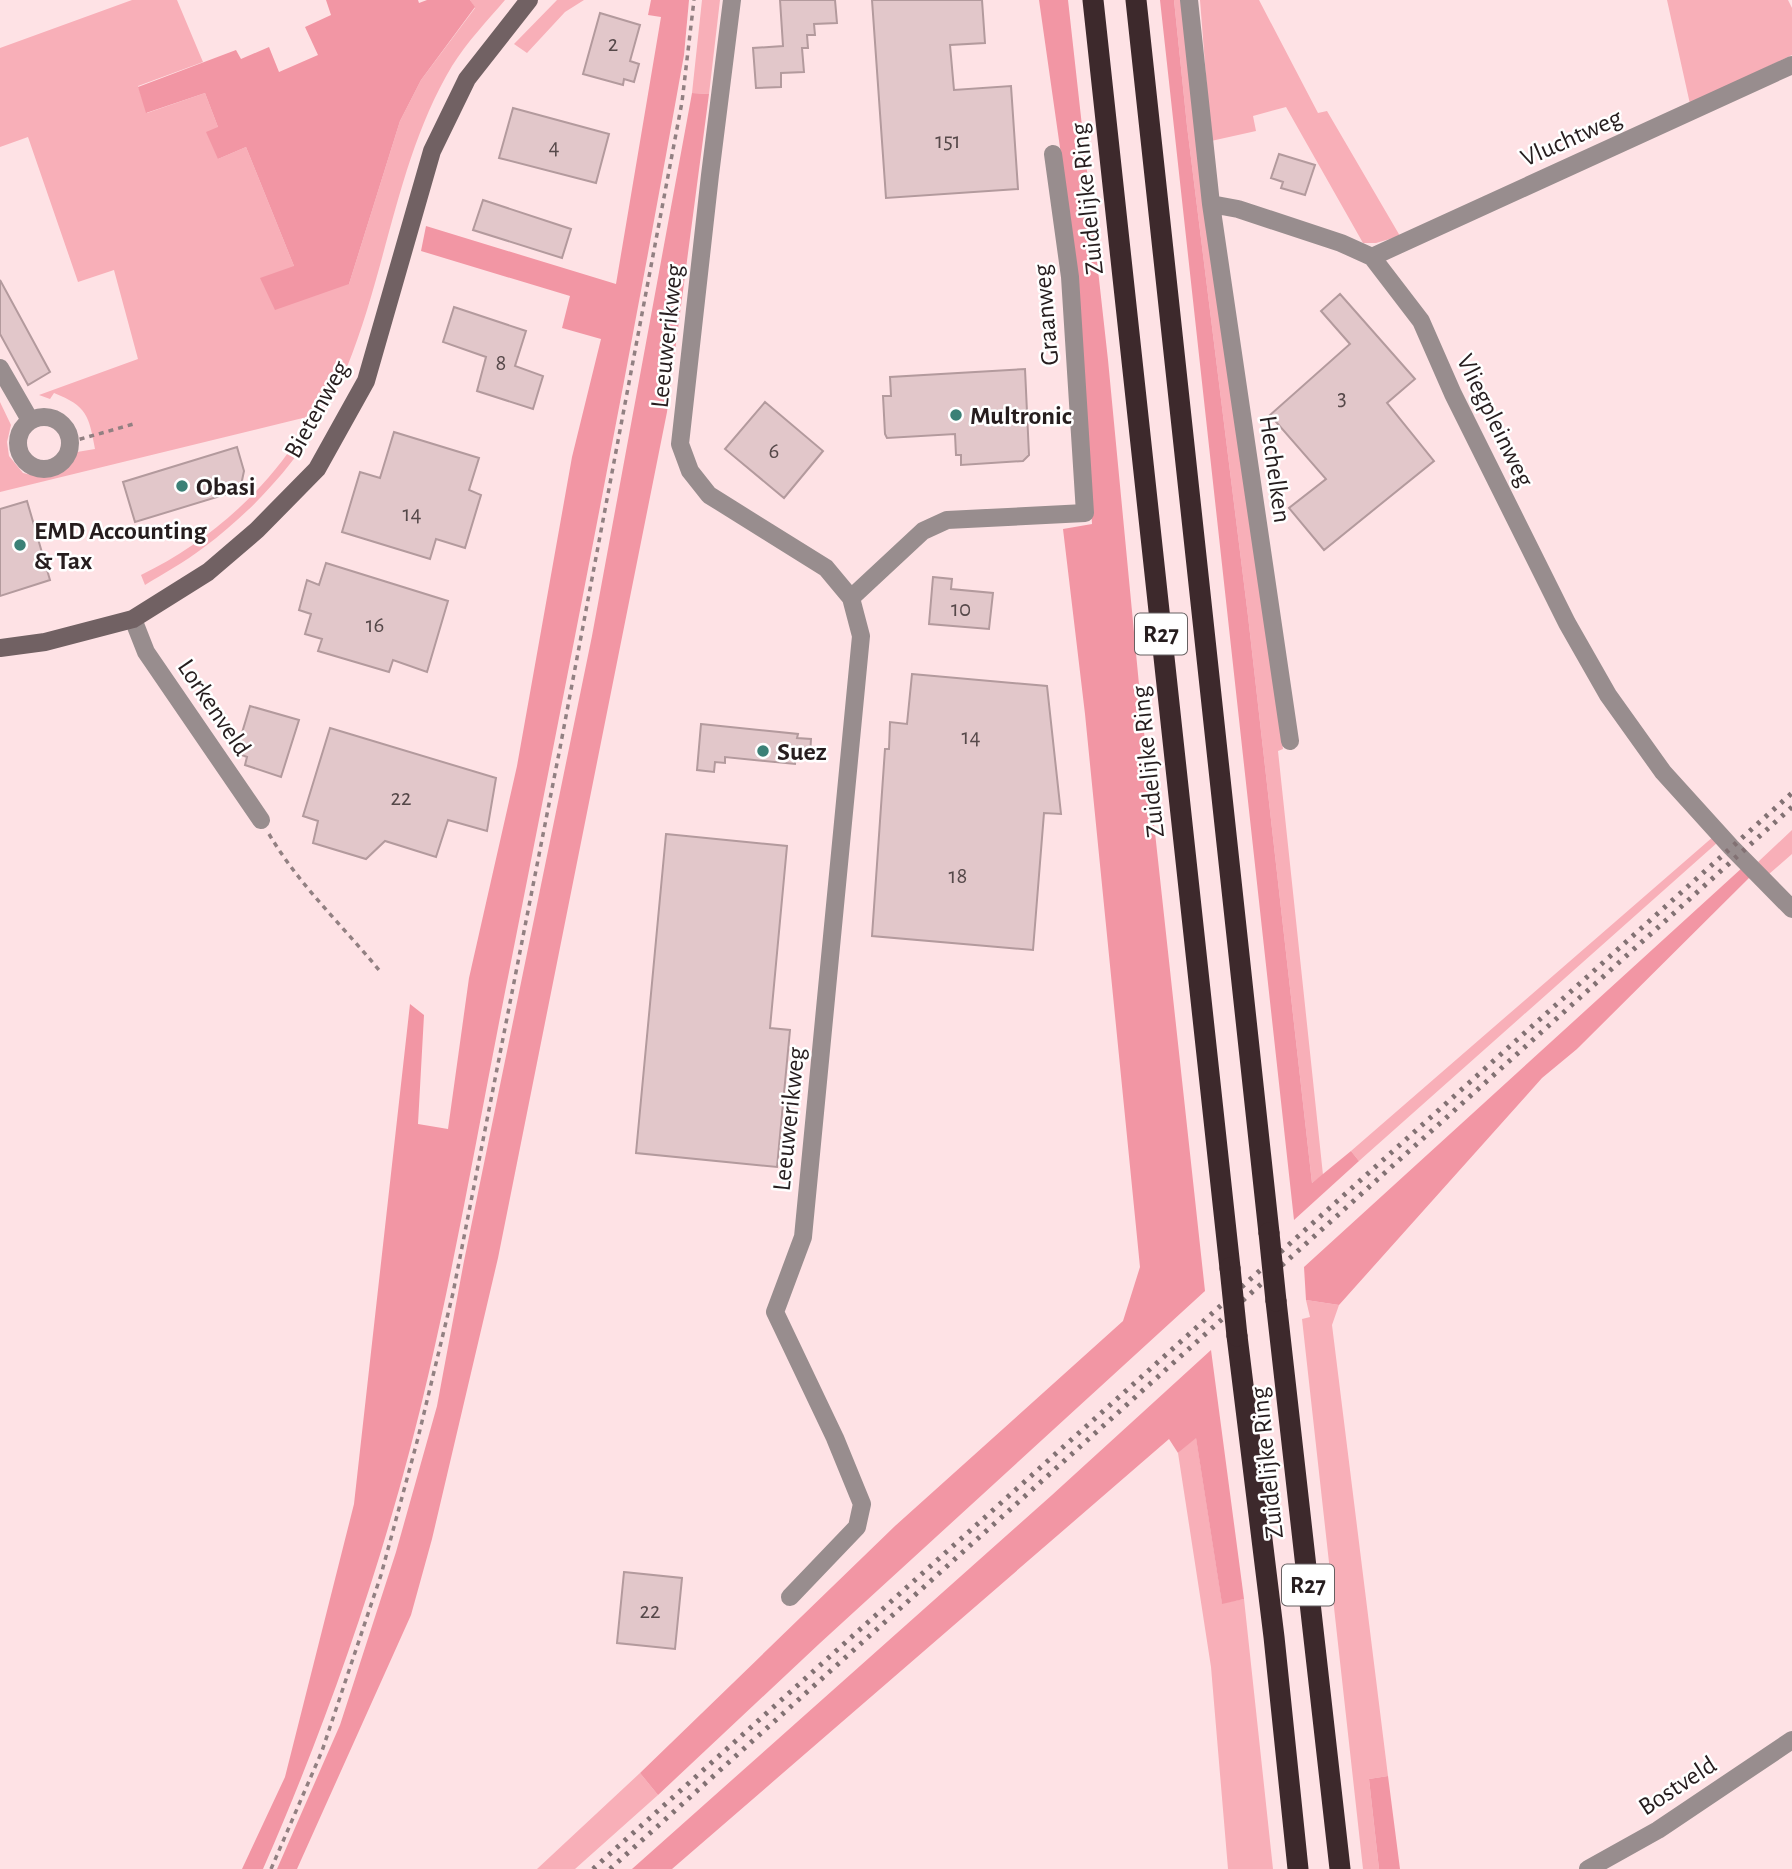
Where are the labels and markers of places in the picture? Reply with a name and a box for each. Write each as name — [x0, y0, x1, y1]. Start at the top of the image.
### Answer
place label: Multronic — [970, 403, 1072, 429]
marker: Multronic — [948, 407, 964, 423]
place label: Obasi — [196, 474, 256, 500]
marker: Obasi — [174, 478, 190, 494]
place label: EMD Accounting & Tax — [34, 518, 207, 574]
marker: EMD Accounting & Tax — [12, 537, 28, 553]
place label: Suez — [777, 739, 827, 765]
marker: Suez — [755, 743, 771, 759]

